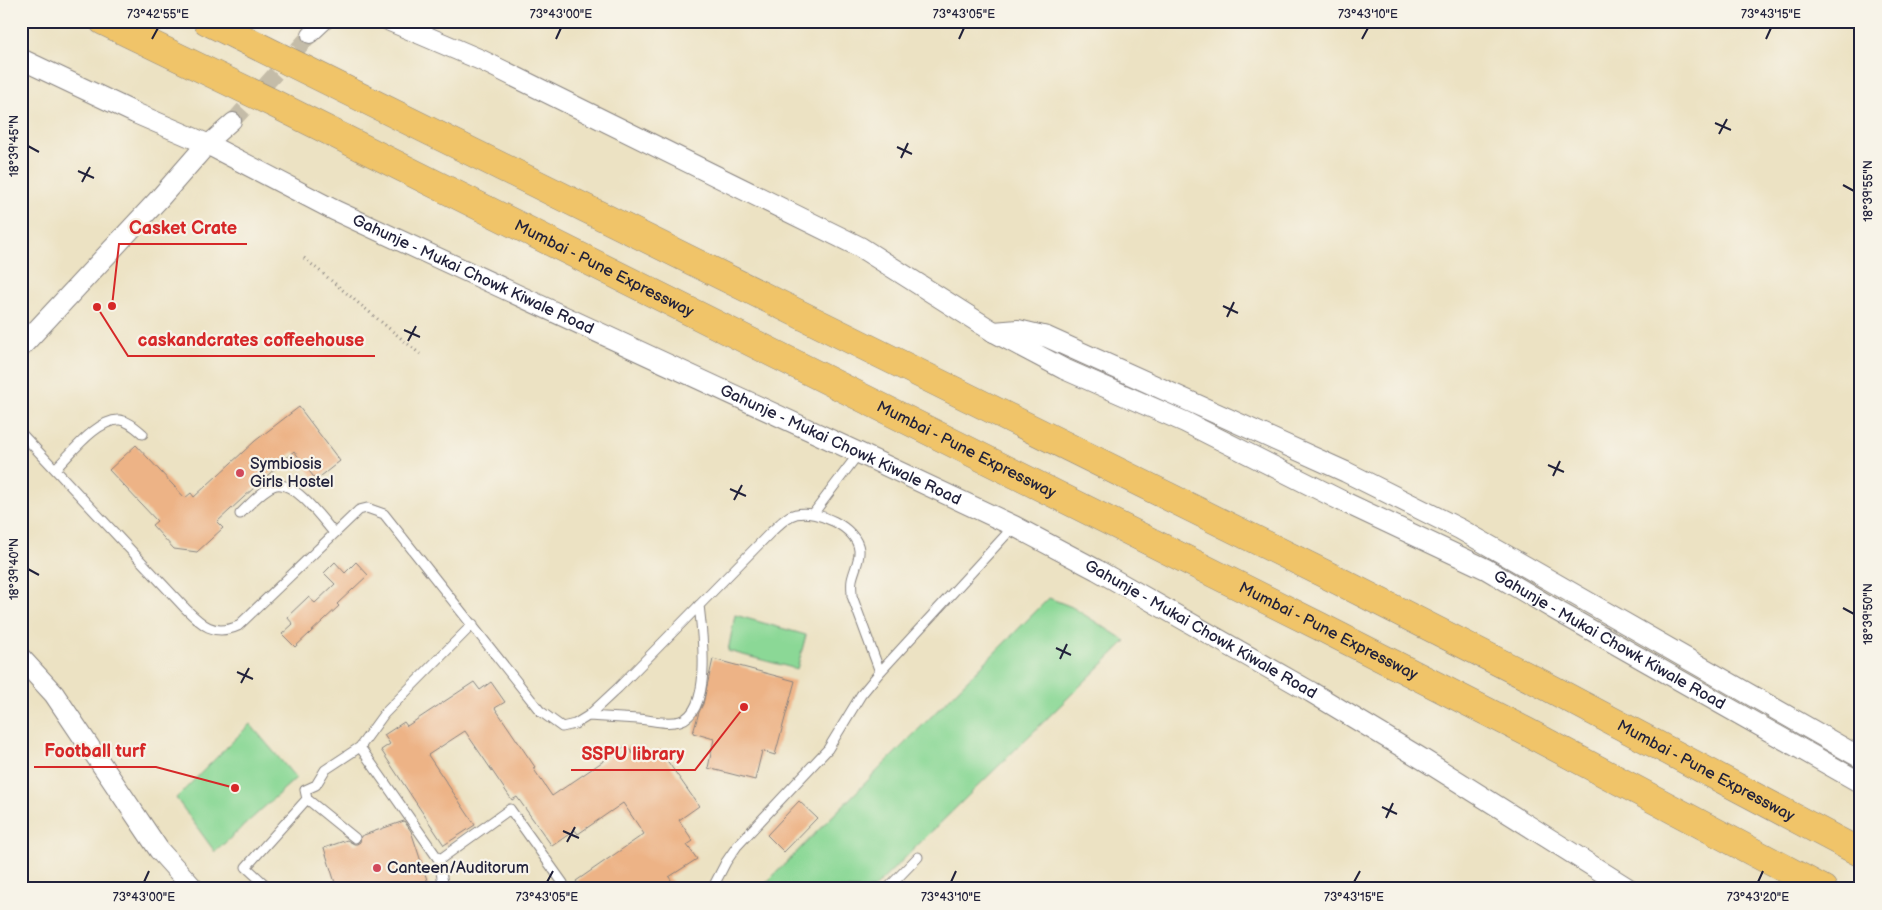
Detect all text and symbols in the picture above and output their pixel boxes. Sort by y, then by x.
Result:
text: 73°42'55"E [127,7,189,22]
text: 73°43'00"E [530,7,592,22]
text: 73°43'05"E [933,7,995,22]
text: 73°43'10"E [1338,7,1398,22]
text: 73°43'15"E [1741,7,1801,22]
text: 18°39'45"N [7,115,22,177]
text: 18°39'55"N [1861,160,1876,222]
street label: Gahunje - Mukai Chowk Kiwale Road [349,210,597,338]
callout: Casket Crate [119,211,247,244]
street label: Mumbai - Pune Expressway [511,216,698,322]
text: Casket Crate [129,218,237,239]
callout: caskandcrates coffeehouse [128,323,375,356]
text: caskandcrates coffeehouse [138,330,364,351]
street label: Gahunje - Mukai Chowk Kiwale Road [717,381,964,509]
street label: Mumbai - Pune Expressway [874,397,1060,503]
place label: Symbiosis Girls Hostel [250,455,334,492]
marker: Symbiosis Girls Hostel [234,467,246,479]
text: 18°39'40"N [7,538,22,600]
street label: Gahunje - Mukai Chowk Kiwale Road [1082,556,1320,703]
street label: Gahunje - Mukai Chowk Kiwale Road [1490,566,1729,714]
street label: Mumbai - Pune Expressway [1236,578,1422,685]
text: 18°39'50"N [1861,583,1876,645]
street label: Mumbai - Pune Expressway [1614,716,1798,826]
callout: Football turf [34,734,156,767]
callout: SSPU library [571,737,695,770]
text: Football turf [44,741,146,762]
text: SSPU library [581,744,685,765]
place label: Canteen/Auditorum [387,859,529,878]
marker: Canteen/Auditorum [371,862,383,874]
text: 73°43'00"E [113,890,175,905]
text: 73°43'05"E [516,890,578,905]
text: 73°43'10"E [921,890,981,905]
text: 73°43'15"E [1324,890,1384,905]
text: 73°43'20"E [1727,890,1789,905]

